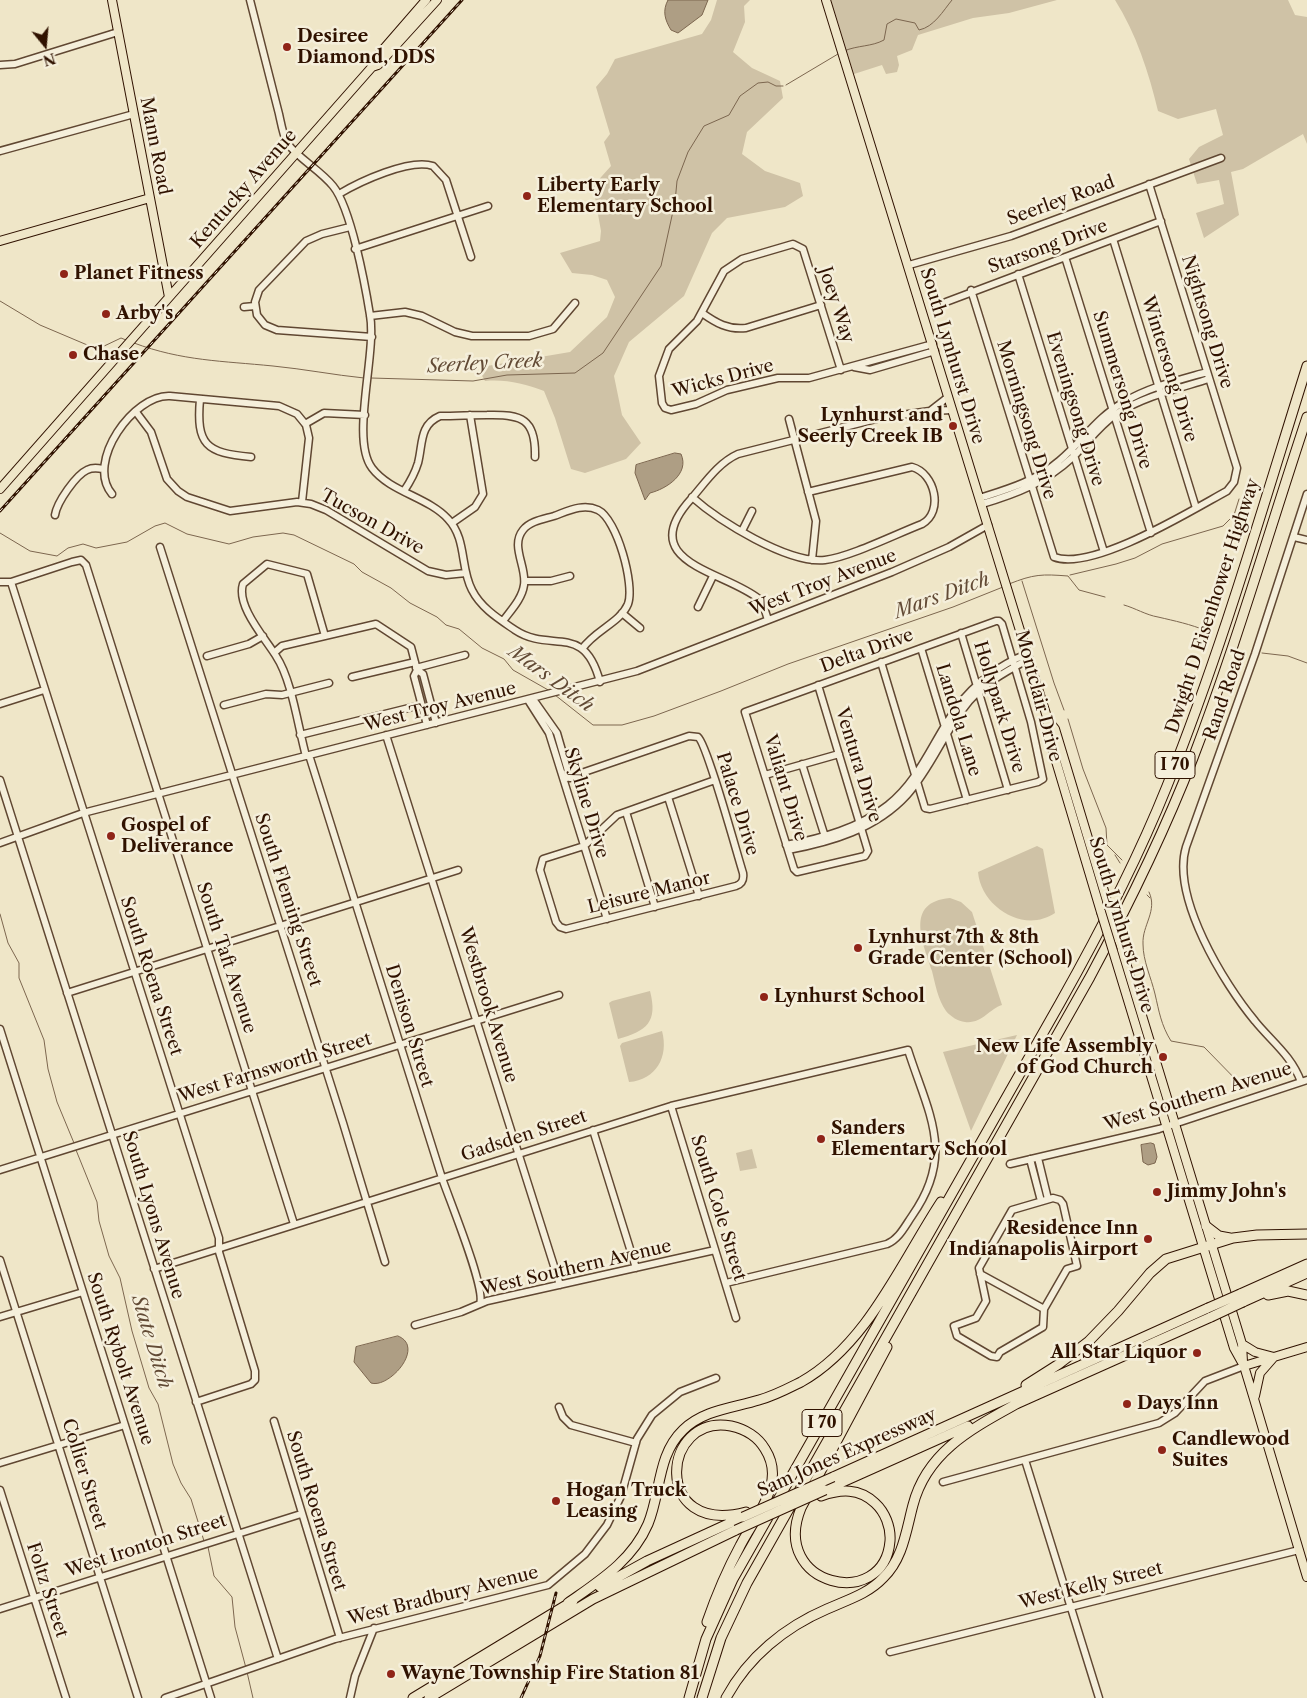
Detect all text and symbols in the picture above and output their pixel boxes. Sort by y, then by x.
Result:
north arrow [20,20,70,70]
place label: Desiree Diamond, DDS [297,26,435,68]
marker: Desiree Diamond, DDS [281,41,293,53]
text: N [41,49,58,70]
street label: Mann Road [135,95,175,197]
street label: Kentucky Avenue [186,125,302,253]
street label: Seerley Road [1004,172,1118,230]
place label: Liberty Early Elementary School [537,175,713,218]
marker: Liberty Early Elementary School [521,190,533,202]
street label: Starsong Drive [985,215,1111,279]
street label: Nightsong Drive [1176,253,1238,391]
place label: Planet Fitness [74,263,204,285]
street label: Joey Way [814,264,858,346]
street label: South Lynhurst Drive [915,265,989,447]
marker: Planet Fitness [58,268,70,280]
street label: Wintersong Drive [1137,293,1201,445]
place label: Arby's [116,303,173,325]
marker: Arby's [100,308,112,320]
street label: Summersong Drive [1088,308,1156,472]
street label: Eveningsong Drive [1041,329,1109,489]
street label: Morningsong Drive [992,338,1060,502]
place label: Chase [83,344,139,366]
marker: Chase [67,349,79,361]
water label: Seerley Creek [427,350,543,378]
street label: Wicks Drive [670,355,776,403]
place label: Lynhurst and Seerly Creek IB [797,405,943,448]
marker: Lynhurst and Seerly Creek IB [947,420,959,432]
street label: Dwight D Eisenhower Highway [1162,476,1264,736]
street label: Tucson Drive [316,485,428,559]
street label: West Troy Avenue [746,545,900,621]
water label: Mars Ditch [891,568,993,624]
street label: Delta Drive [818,624,916,678]
street label: Montclair Drive [1010,628,1066,764]
street label: Hollypark Drive [969,638,1029,776]
water label: Mars Ditch [504,641,598,717]
street label: Rand Road [1199,647,1251,743]
street label: Landola Lane [931,661,985,779]
street label: West Troy Avenue [362,678,518,736]
street label: Ventura Drive [830,705,886,825]
street label: Valiant Drive [759,732,811,844]
street label: Skyline Drive [559,745,613,861]
street label: Palace Drive [711,750,763,858]
road number: I 70 [1155,752,1195,778]
street label: South Fleming Street [250,810,326,990]
place label: Gospel of Deliverance [121,815,233,858]
marker: Gospel of Deliverance [105,830,117,842]
street label: South Lynhurst Drive [1084,834,1158,1016]
street label: Leisure Manor [585,867,713,919]
street label: South Taft Avenue [191,880,261,1036]
street label: South Roena Street [115,894,187,1058]
street label: Westbrook Avenue [454,924,522,1086]
place label: Lynhurst 7th & 8th Grade Center (School) [868,927,1072,970]
marker: Lynhurst 7th & 8th Grade Center (School) [852,942,864,954]
street label: Denison Street [380,962,438,1090]
place label: Lynhurst School [774,986,925,1008]
marker: Lynhurst School [758,991,770,1003]
street label: West Farnsworth Street [176,1028,374,1108]
place label: New Life Assembly of God Church [976,1036,1153,1078]
marker: New Life Assembly of God Church [1157,1051,1169,1063]
street label: West Southern Avenue [1101,1058,1295,1136]
street label: Gadsden Street [458,1106,590,1166]
place label: Sanders Elementary School [831,1118,1007,1160]
street label: South Lyons Avenue [117,1128,189,1302]
street label: South Cole Street [686,1132,750,1284]
marker: Sanders Elementary School [815,1133,827,1145]
place label: Jimmy John's [1167,1181,1286,1203]
marker: Jimmy John's [1151,1186,1163,1198]
place label: Residence Inn Indianapolis Airport [949,1218,1138,1260]
marker: Residence Inn Indianapolis Airport [1142,1233,1154,1245]
street label: West Southern Avenue [478,1236,674,1300]
street label: South Rybolt Avenue [82,1270,158,1448]
water label: State Ditch [126,1292,176,1392]
place label: All Star Liquor [1051,1342,1187,1364]
marker: All Star Liquor [1191,1347,1203,1359]
place label: Days Inn [1137,1393,1219,1415]
marker: Days Inn [1121,1398,1133,1410]
street label: Sam Jones Expressway [754,1404,940,1502]
road number: I 70 [802,1410,842,1436]
street label: Collier Street [57,1416,111,1532]
street label: South Roena Street [281,1428,351,1594]
place label: Candlewood Suites [1172,1429,1290,1472]
marker: Candlewood Suites [1156,1444,1168,1456]
place label: Hogan Truck Leasing [566,1480,686,1522]
marker: Hogan Truck Leasing [550,1495,562,1507]
street label: West Ironton Street [63,1510,229,1582]
street label: Foltz Street [21,1540,73,1640]
street label: West Kelly Street [1017,1558,1165,1614]
street label: West Bradbury Avenue [345,1562,541,1630]
place label: Wayne Township Fire Station 81 [401,1663,699,1685]
marker: Wayne Township Fire Station 81 [385,1668,397,1680]

